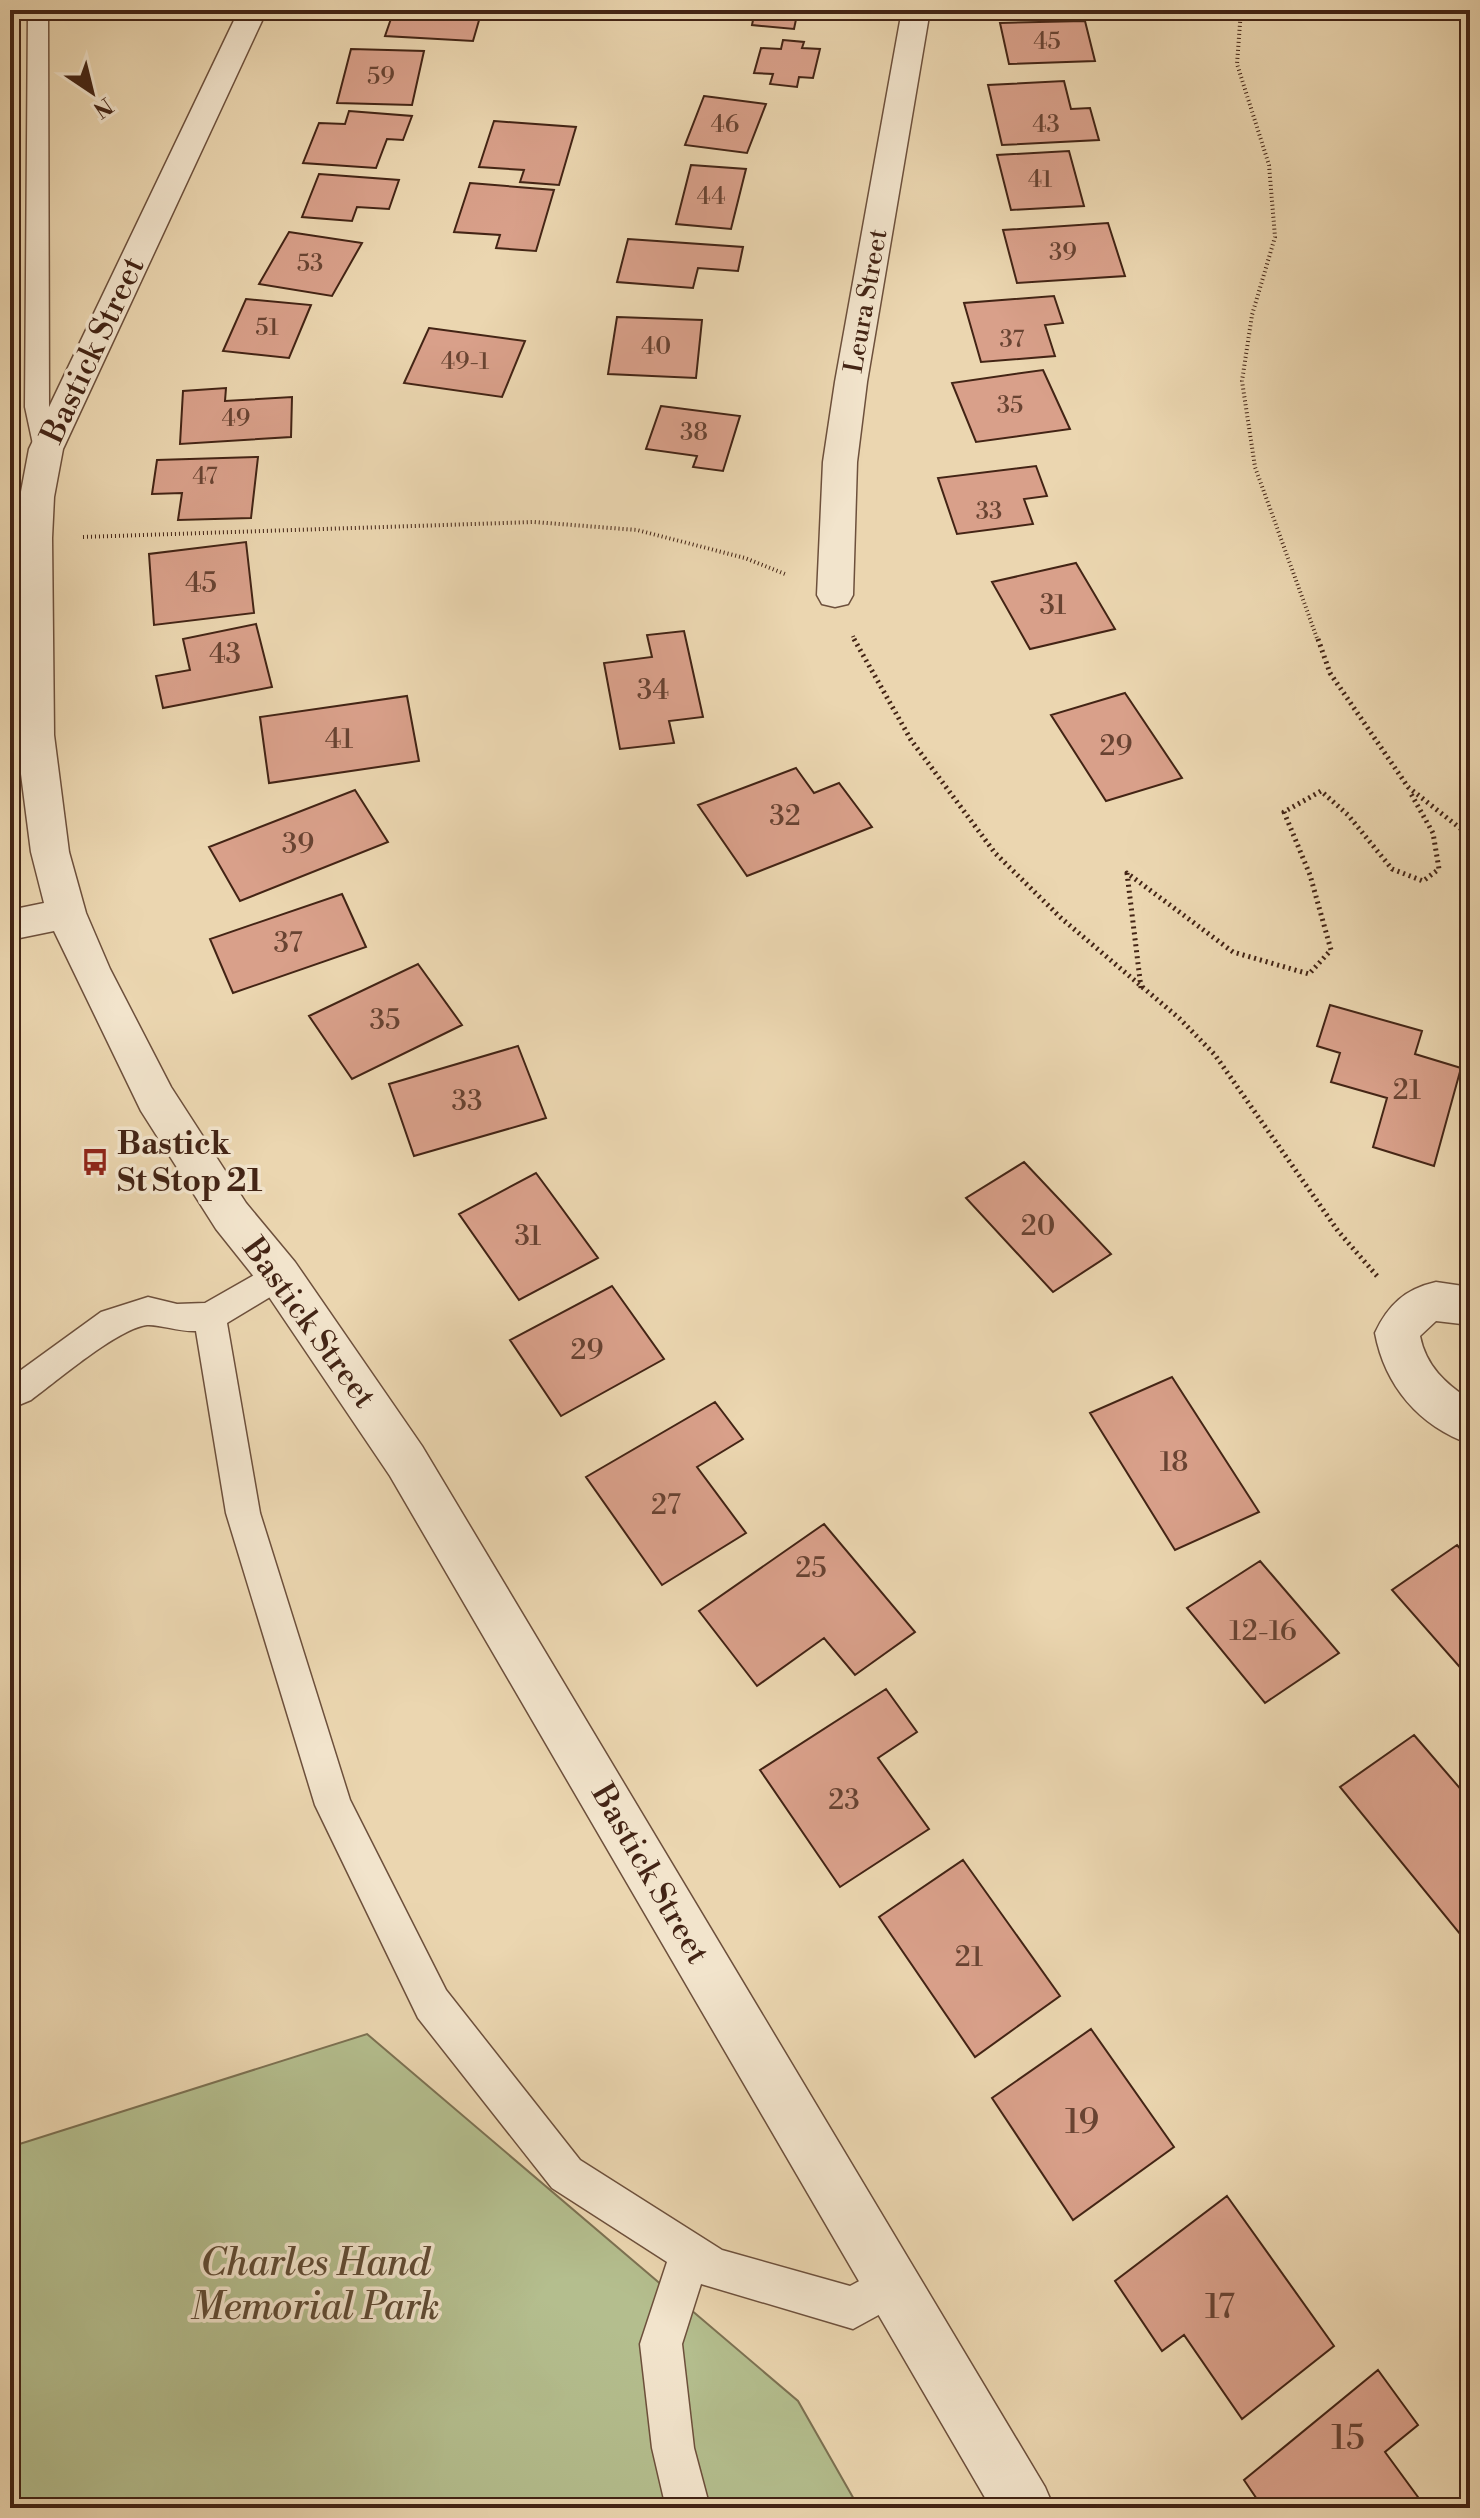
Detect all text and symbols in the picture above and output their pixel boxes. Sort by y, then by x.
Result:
house number: 45 [1033,27,1061,57]
north arrow [52,52,132,132]
house number: 59 [367,62,395,92]
text: N [87,91,117,124]
house number: 46 [711,110,739,140]
house number: 43 [1032,110,1060,140]
house number: 41 [1028,165,1053,195]
house number: 44 [696,182,726,212]
street label: Leura Street [838,227,894,375]
house number: 39 [1049,238,1077,268]
house number: 53 [297,249,323,279]
street label: Bastick Street [32,250,154,451]
house number: 51 [255,313,279,343]
house number: 37 [1000,325,1024,355]
house number: 40 [641,332,671,362]
house number: 49-1 [441,347,490,377]
house number: 35 [997,391,1023,421]
house number: 49 [222,404,250,434]
house number: 38 [680,418,708,448]
house number: 47 [192,462,218,492]
house number: 33 [976,497,1002,527]
house number: 45 [185,566,217,601]
house number: 31 [1040,588,1066,623]
house number: 43 [209,637,241,672]
house number: 34 [637,673,669,708]
house number: 41 [325,722,353,757]
house number: 29 [1100,729,1132,764]
house number: 32 [769,799,801,834]
house number: 39 [282,827,314,862]
house number: 37 [273,926,303,961]
house number: 35 [370,1003,400,1038]
house number: 21 [1393,1073,1421,1108]
house number: 33 [452,1084,482,1119]
place label: Bastick St Stop 21 [117,1124,263,1201]
bus stop icon: Bastick St Stop 21 [80,1147,110,1177]
house number: 20 [1021,1209,1055,1244]
house number: 31 [515,1219,541,1254]
street label: Bastick Street [233,1229,384,1416]
house number: 29 [571,1333,603,1368]
house number: 18 [1160,1445,1188,1480]
house number: 27 [651,1488,681,1523]
house number: 25 [795,1551,827,1586]
house number: 12-16 [1229,1614,1297,1649]
street label: Bastick Street [582,1776,718,1971]
house number: 23 [828,1783,860,1818]
house number: 21 [955,1940,983,1975]
house number: 19 [1065,2102,1099,2144]
park label: Charles Hand Memorial Park [190,2240,440,2331]
house number: 17 [1205,2287,1235,2329]
house number: 15 [1331,2418,1365,2460]

